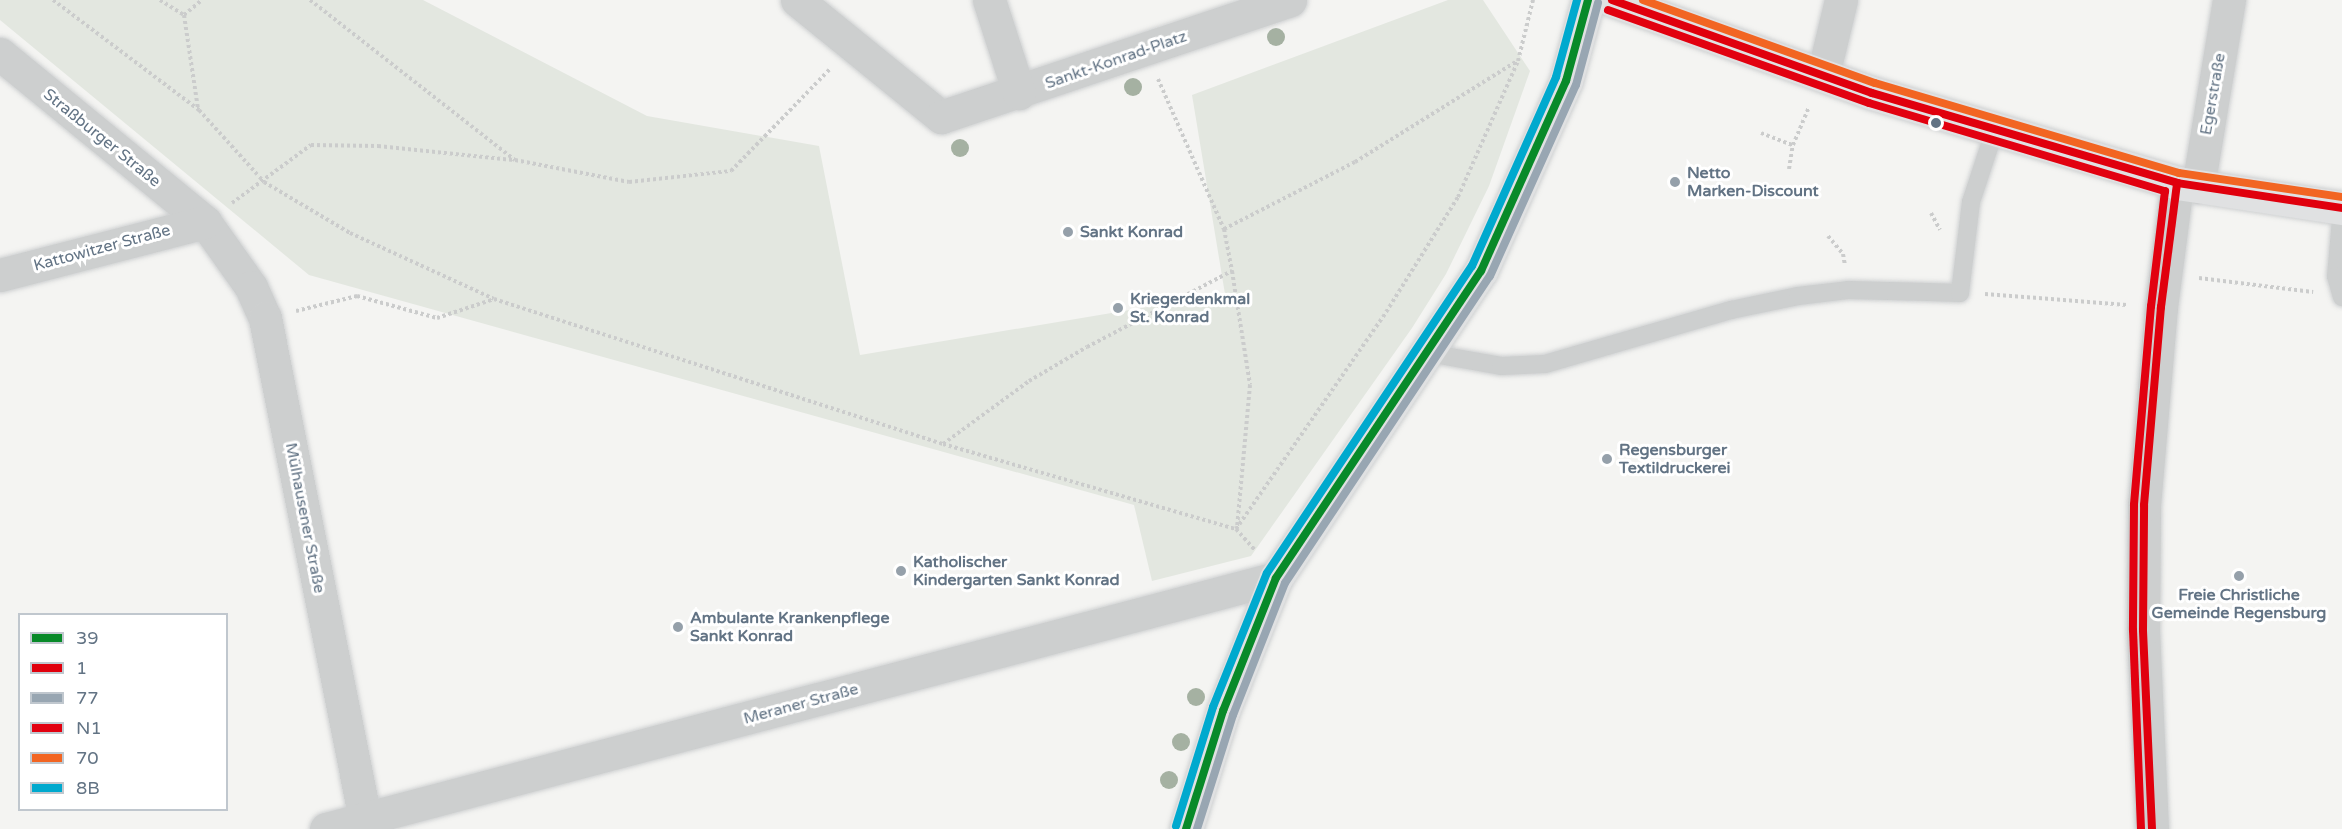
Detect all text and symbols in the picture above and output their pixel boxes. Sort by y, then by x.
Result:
street label: Sankt-Konrad-Platz [1043,27,1189,93]
street label: Egerstraße [2196,52,2230,136]
street label: Straßburger Straße [40,85,164,191]
unlabelled marker [1930,117,1942,129]
place label: Netto Marken-Discount [1687,163,1819,201]
marker: Netto Marken-Discount [1668,175,1682,189]
street label: Kattowitzer Straße [31,221,173,275]
place label: Sankt Konrad [1080,222,1183,242]
marker: Sankt Konrad [1061,225,1075,239]
place label: Kriegerdenkmal St. Konrad [1130,289,1250,327]
marker: Kriegerdenkmal St. Konrad [1111,301,1125,315]
place label: Regensburger Textildruckerei [1619,440,1730,478]
street label: Mülhausener Straße [281,441,329,595]
marker: Regensburger Textildruckerei [1600,452,1614,466]
place label: Katholischer Kindergarten Sankt Konrad [913,552,1120,590]
marker: Katholischer Kindergarten Sankt Konrad [894,564,908,578]
marker: Freie Christliche Gemeinde Regensburg [2232,569,2246,583]
place label: Freie Christliche Gemeinde Regensburg [2152,585,2326,623]
place label: Ambulante Krankenpflege Sankt Konrad [690,608,889,646]
legend [18,613,228,811]
marker: Ambulante Krankenpflege Sankt Konrad [671,620,685,634]
text: 39 [76,627,99,649]
text: 1 [76,657,87,679]
street label: Meraner Straße [742,679,860,729]
text: 77 [76,687,99,709]
text: N1 [76,717,102,739]
text: 70 [76,747,99,769]
text: 8B [76,777,100,799]

